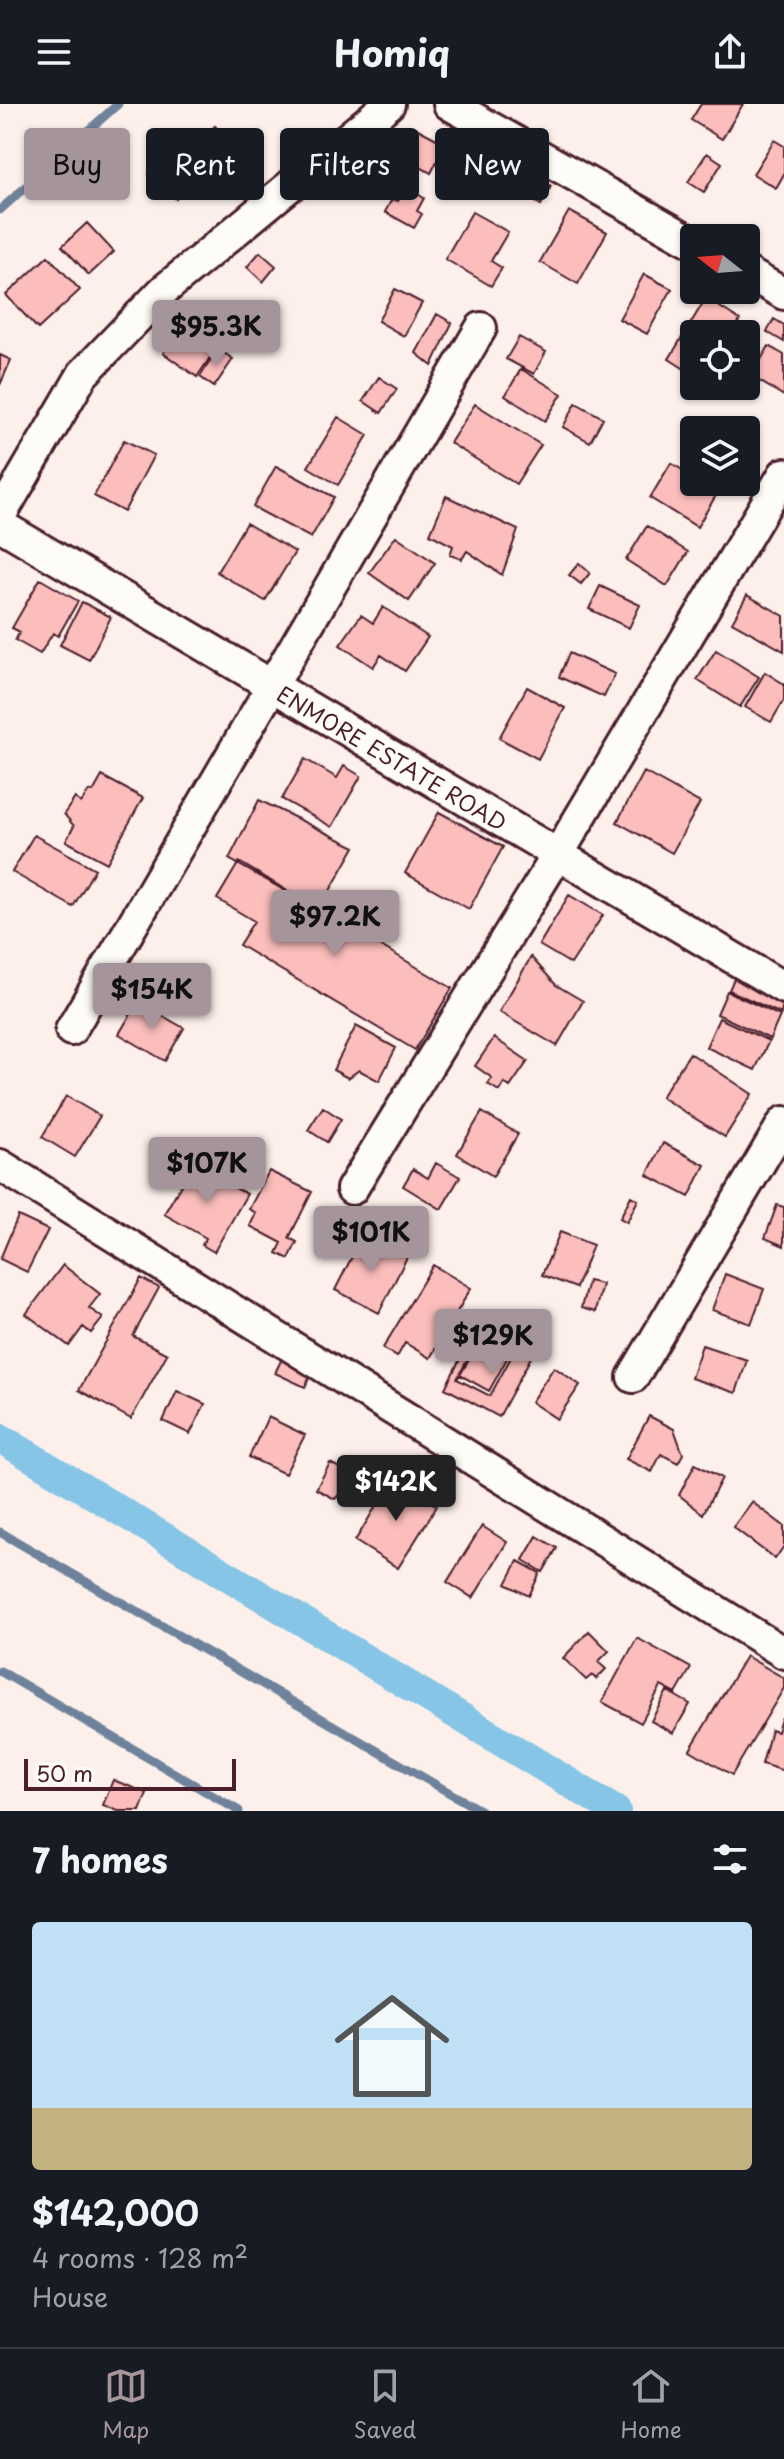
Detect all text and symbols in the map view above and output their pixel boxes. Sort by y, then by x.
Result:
text: Homiq [334,25,450,79]
icon: menu [32,30,76,74]
icon: share [708,30,752,74]
chip: Buy [24,128,130,200]
chip: Rent [146,128,264,200]
chip: Filters [280,128,419,200]
chip: New [435,128,549,200]
north arrow [680,224,760,304]
map controls [680,224,760,496]
pin: $95.3K [151,300,281,368]
text: $95.3K [170,306,262,345]
button: locate [680,320,760,400]
button: layers [680,416,760,496]
street label: ENMORE ESTATE ROAD [272,676,514,838]
pin: $97.2K [270,890,400,958]
text: $97.2K [289,896,381,935]
pin: $154K [96,963,208,1031]
text: $154K [111,969,193,1008]
pin: $107K [151,1137,263,1205]
text: $107K [167,1143,247,1182]
pin: $101K [315,1206,427,1274]
text: $101K [332,1212,410,1251]
pin: $129K [437,1309,549,1377]
text: $129K [453,1315,533,1354]
pin: $142K [340,1455,452,1523]
text: $142K [355,1461,437,1500]
scale bar [24,1755,236,1791]
text: 50 m [36,1756,93,1789]
text: 7 homes [32,1833,168,1885]
icon: filters [708,1837,752,1881]
icon: home [320,1974,464,2118]
text: $142,000 [32,2186,199,2238]
text: 4 rooms · 128 m² [32,2238,248,2277]
text: House [32,2277,108,2316]
tab: Map [102,2364,149,2445]
tab: Saved [354,2364,416,2445]
tab: Home [621,2364,682,2445]

